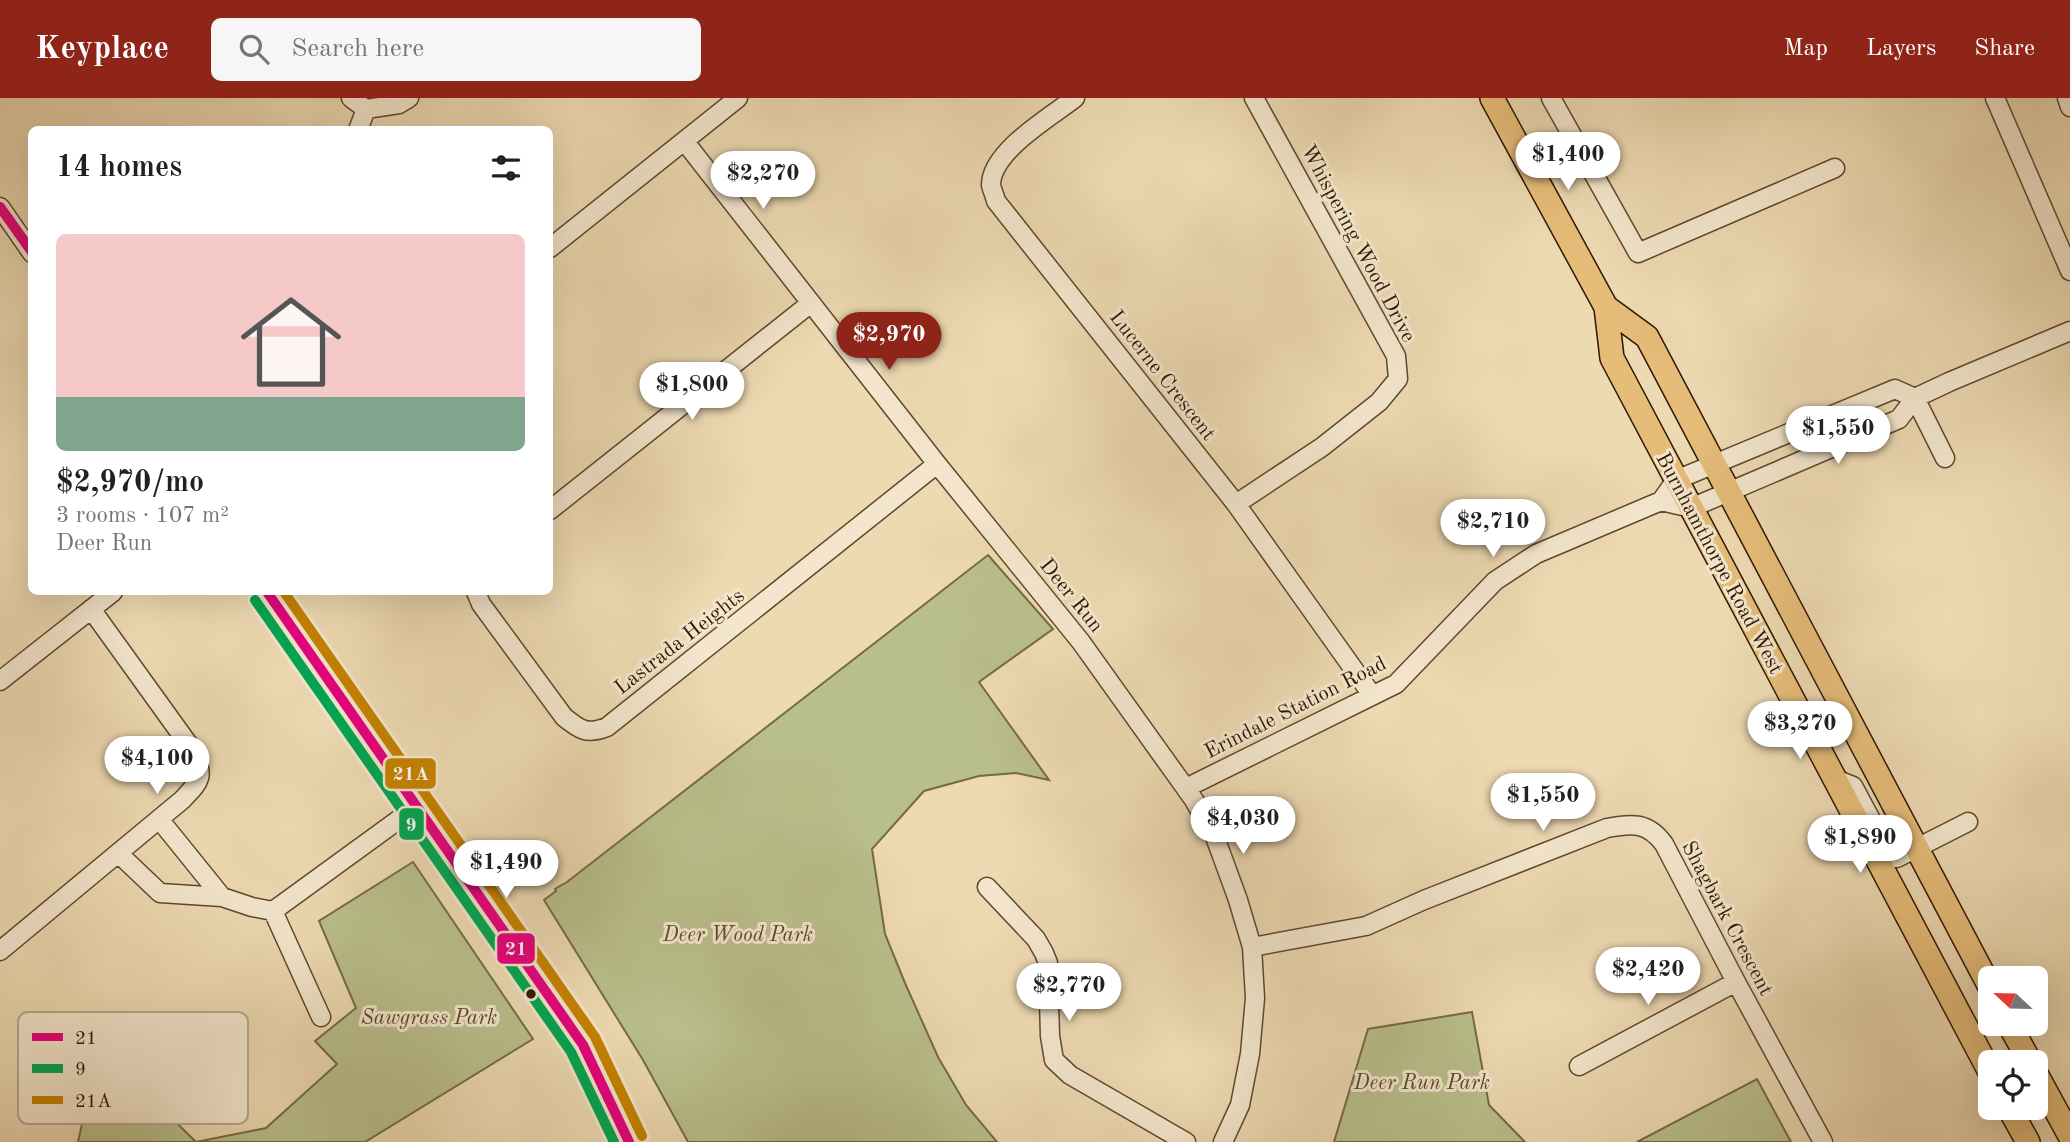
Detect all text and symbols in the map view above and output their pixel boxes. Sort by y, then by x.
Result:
search box [211,18,701,81]
icon: search [235,30,273,68]
text: Keyplace [35,33,169,66]
text: Search here [291,36,424,62]
text: Map [1784,37,1828,61]
text: Layers [1866,37,1936,61]
text: Share [1974,37,2035,61]
pin: $1,400 [1511,132,1625,192]
street label: Whispering Wood Drive [1297,141,1419,346]
text: $1,400 [1531,143,1605,166]
icon: filters [487,149,525,187]
pin: $2,270 [706,152,820,211]
text: 14 homes [56,153,182,183]
text: $2,270 [726,162,800,185]
icon: home [228,279,354,405]
street label: Lucerne Crescent [1105,307,1219,445]
pin: $2,970 [832,313,946,372]
text: $2,970 [852,323,926,346]
pin: $1,800 [635,362,749,422]
text: $1,800 [655,373,729,396]
pin: $1,550 [1781,406,1895,466]
text: $1,550 [1801,417,1875,440]
street label: Burnhamthorpe Road West [1651,449,1786,678]
text: $2,970/mo [56,468,204,498]
pin: $2,710 [1436,500,1550,559]
text: 3 rooms · 107 m² [56,504,229,527]
text: $2,710 [1456,510,1530,533]
text: Deer Run [56,532,152,555]
street label: Deer Run [1035,555,1107,637]
street label: Lastrada Heights [611,585,749,699]
street label: Erindale Station Road [1201,653,1390,763]
pin: $3,270 [1743,702,1857,761]
text: $3,270 [1763,712,1837,735]
pin: $4,100 [100,736,214,796]
text: $4,100 [120,747,194,770]
line badge: 21A [384,757,437,790]
text: 21A [393,766,429,785]
pin: $1,550 [1486,774,1600,833]
text: $1,550 [1506,784,1580,807]
pin: $4,030 [1186,796,1300,856]
line badge: 9 [398,807,425,841]
text: $4,030 [1206,807,1280,830]
pin: $1,890 [1803,816,1917,875]
text: 9 [405,817,417,836]
text: $1,890 [1823,826,1897,849]
street label: Shagbark Crescent [1677,838,1776,999]
pin: $1,490 [449,840,563,900]
text: $1,490 [469,851,543,874]
park label: Deer Wood Park [662,925,813,946]
line badge: 21 [496,932,536,965]
text: 21 [505,941,527,960]
pin: $2,420 [1591,948,1705,1007]
text: $2,420 [1611,958,1685,981]
pin: $2,770 [1012,964,1126,1023]
north arrow [1978,966,2048,1036]
map controls [1978,966,2048,1120]
text: $2,770 [1032,974,1106,997]
unlabelled marker [524,987,538,1001]
park label: Sawgrass Park [361,1008,497,1029]
legend [18,1012,248,1124]
text: 21 [75,1030,97,1049]
button: locate [1978,1050,2048,1120]
text: 9 [75,1061,86,1080]
park label: Deer Run Park [1353,1073,1490,1094]
text: 21A [75,1093,112,1112]

